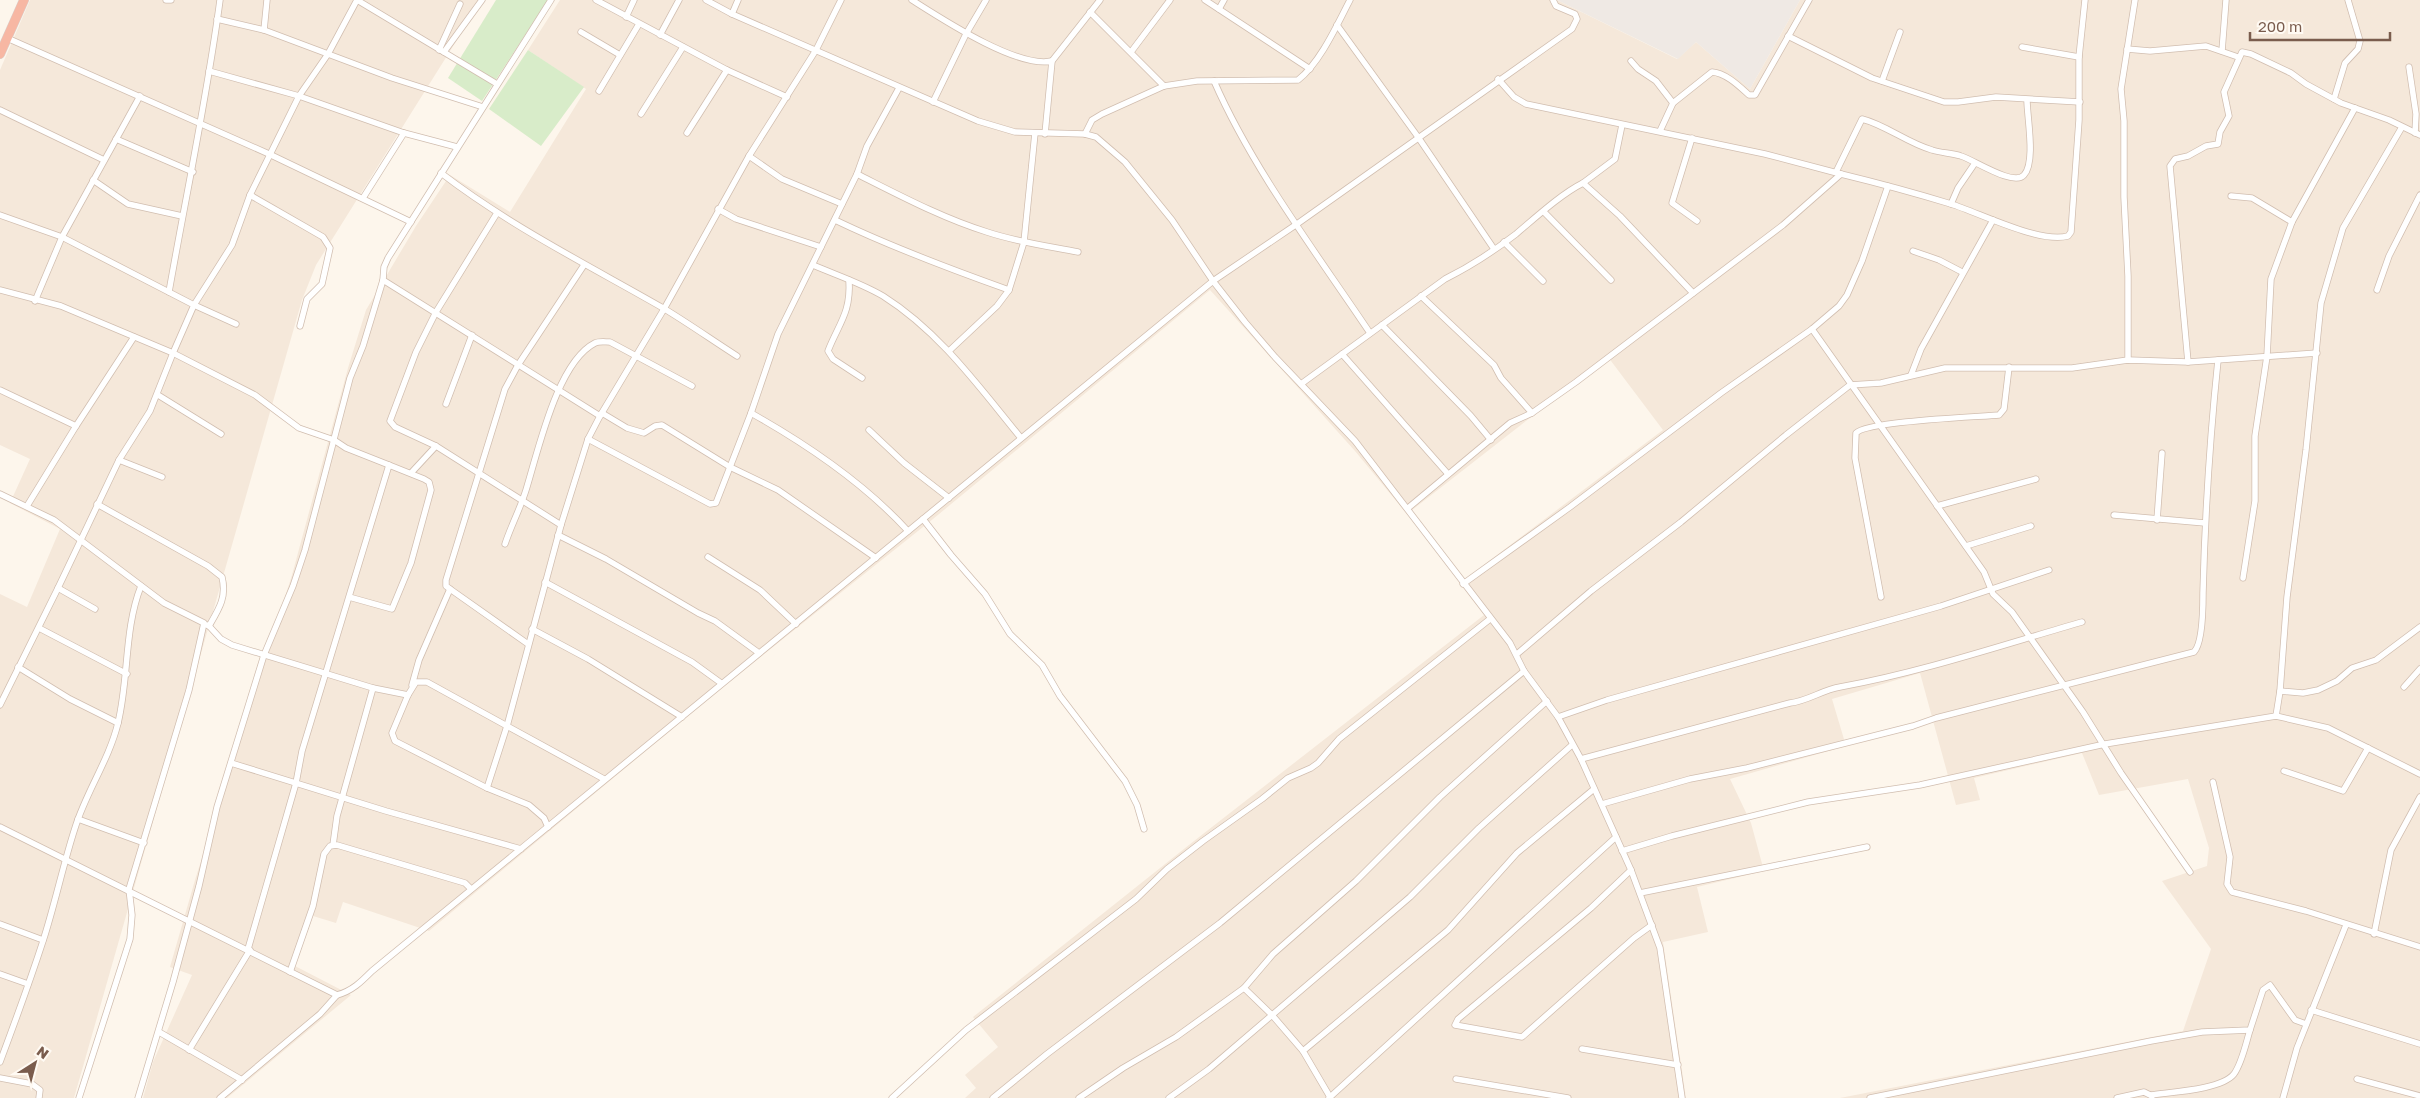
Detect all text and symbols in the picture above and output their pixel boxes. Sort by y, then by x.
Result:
scale bar [2250,10,2390,42]
text: 200 m [2258,17,2302,35]
north arrow [10,1038,60,1088]
text: N [34,1042,52,1062]

